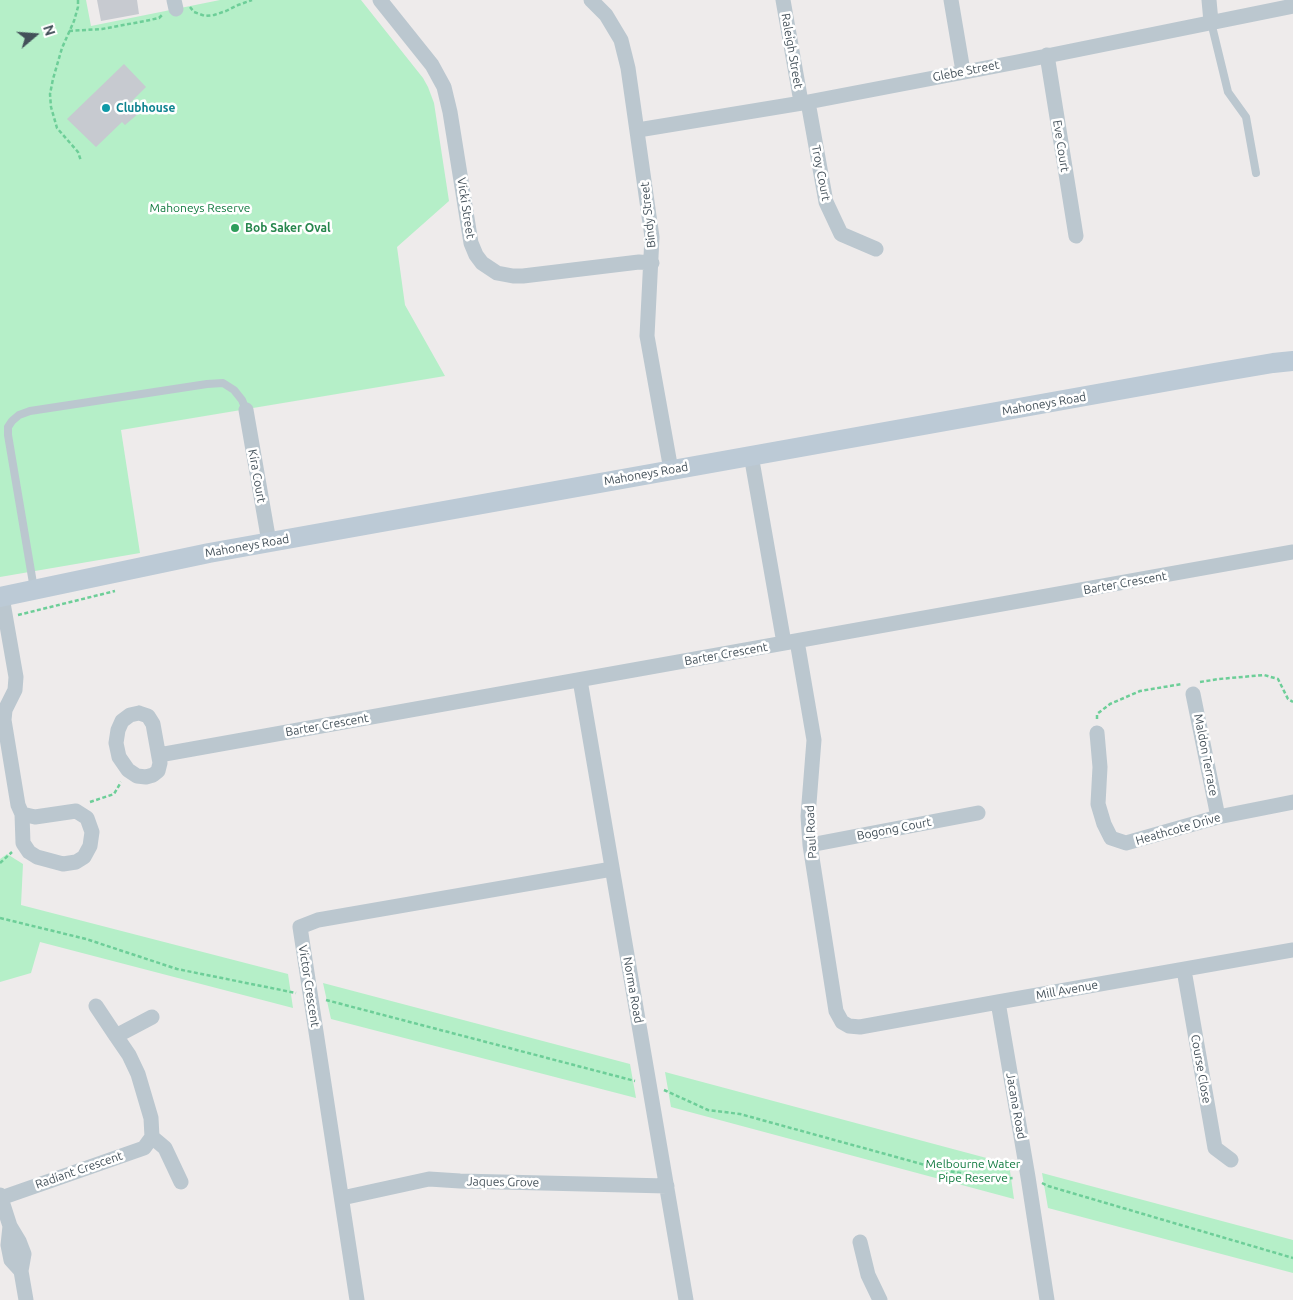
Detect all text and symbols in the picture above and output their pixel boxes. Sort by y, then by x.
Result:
north arrow [10,10,60,60]
street label: Raleigh Street [778,12,806,90]
text: N [40,23,58,38]
street label: Glebe Street [931,57,1001,85]
place label: Clubhouse [116,101,175,115]
marker: Clubhouse [100,102,112,114]
street label: Eve Court [1050,119,1072,173]
street label: Troy Court [809,144,833,202]
street label: Vicki Street [454,176,478,240]
street label: Bindy Street [637,181,659,249]
park label: Mahoneys Reserve [150,201,250,215]
place label: Bob Saker Oval [245,221,331,235]
marker: Bob Saker Oval [229,222,241,234]
street label: Mahoneys Road [1001,389,1087,419]
street label: Kira Court [245,448,269,504]
street label: Mahoneys Road [603,459,689,489]
street label: Mahoneys Road [204,531,290,561]
street label: Barter Crescent [1082,569,1168,597]
street label: Barter Crescent [683,640,769,668]
street label: Barter Crescent [284,711,370,739]
street label: Maldon Terrace [1191,713,1221,797]
street label: Paul Road [802,805,820,859]
street label: Heathcote Drive [1134,810,1222,848]
street label: Bogong Court [856,815,932,843]
street label: Victor Crescent [295,944,323,1028]
street label: Norma Road [620,956,646,1024]
street label: Mill Avenue [1035,977,1099,1003]
street label: Course Close [1188,1033,1214,1105]
street label: Jacana Road [1003,1072,1029,1140]
street label: Radiant Crescent [33,1148,125,1192]
park label: Melbourne Water Pipe Reserve [926,1157,1020,1185]
street label: Jaques Grove [467,1174,539,1190]

